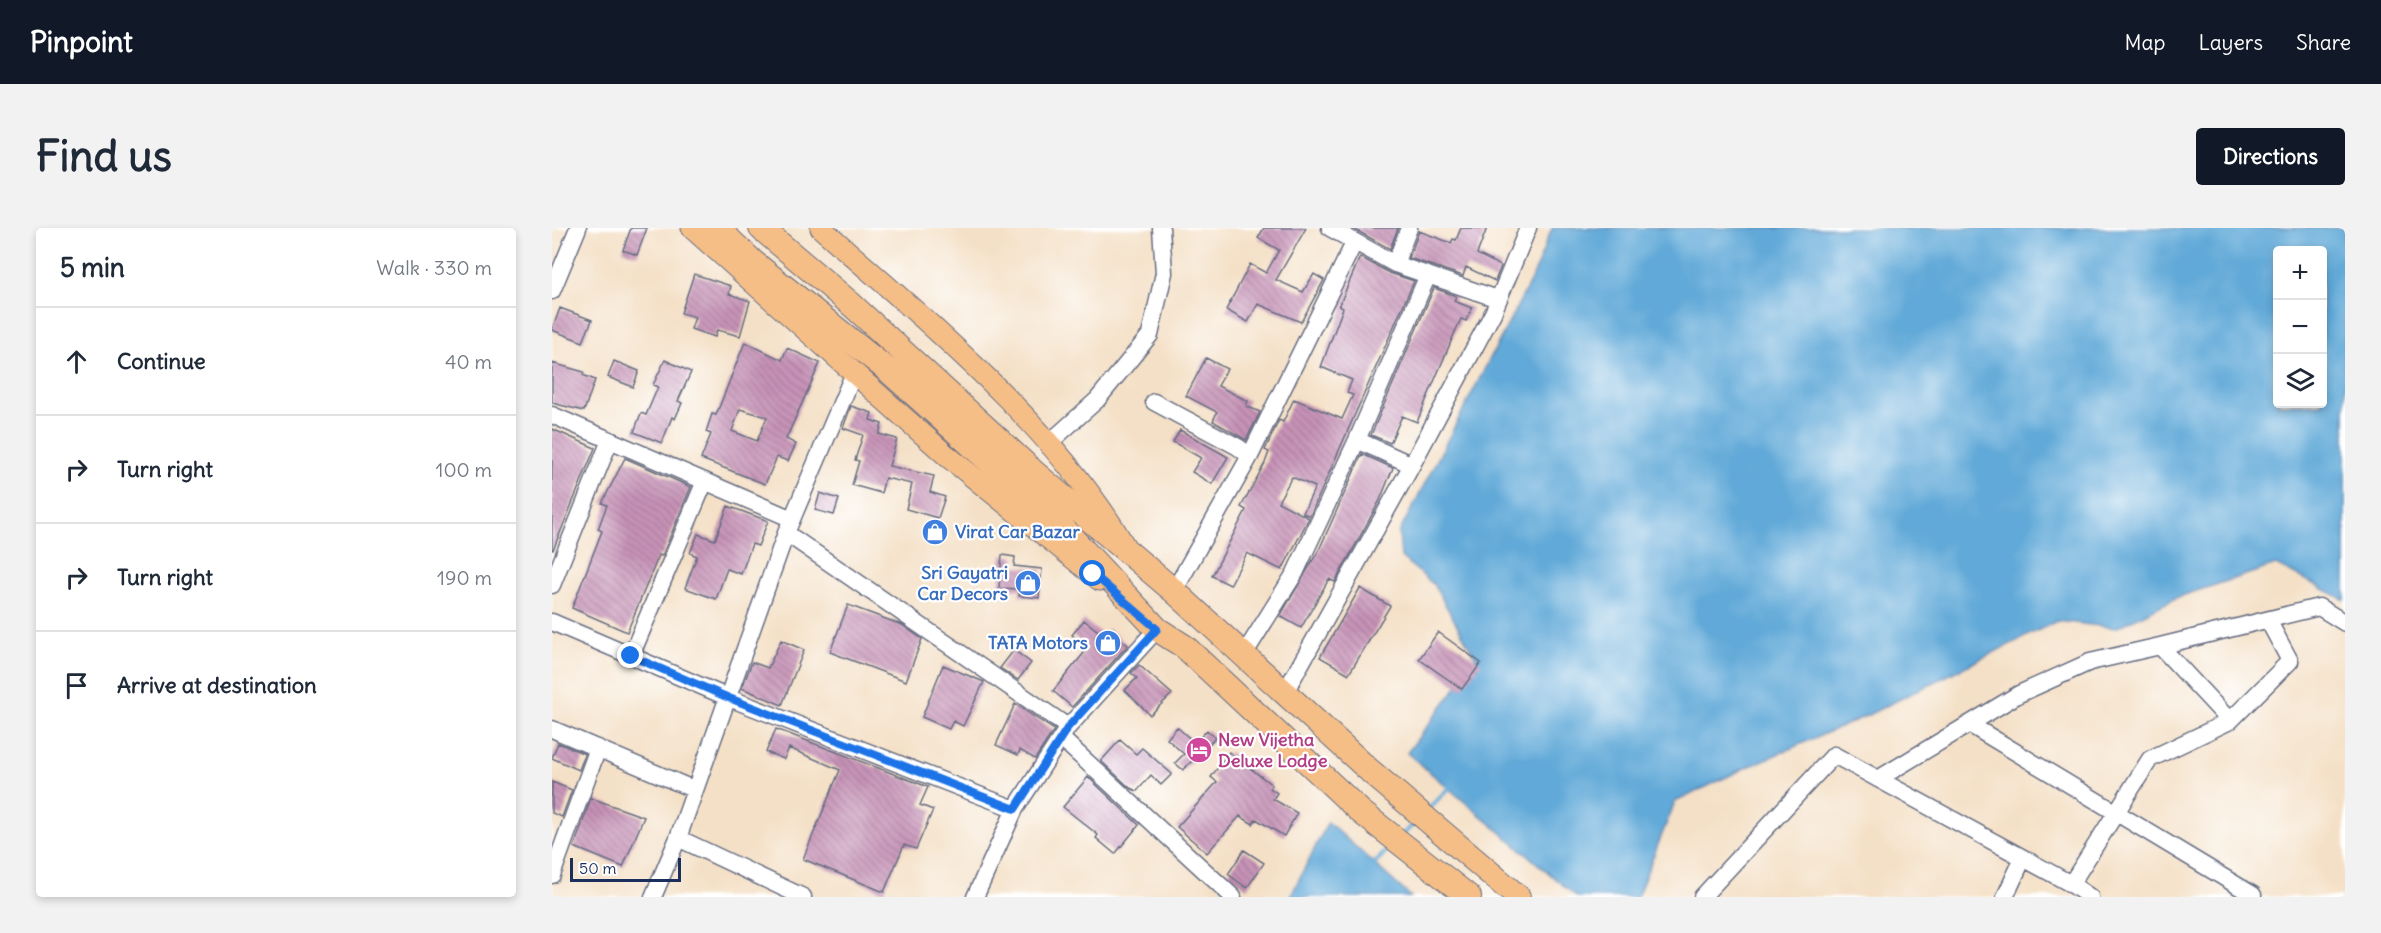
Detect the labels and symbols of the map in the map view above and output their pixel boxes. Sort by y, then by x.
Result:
shop icon: Virat Car Bazar [920,517,950,547]
place label: Virat Car Bazar [955,520,1080,543]
route start [1079,560,1105,586]
place label: Sri Gayatri Car Decors [917,561,1008,605]
shop icon: Sri Gayatri Car Decors [1013,568,1043,598]
shop icon: TATA Motors [1093,628,1123,658]
place label: TATA Motors [988,631,1088,654]
route end [617,642,643,668]
place label: New Vijetha Deluxe Lodge [1218,728,1328,772]
hotel icon: New Vijetha Deluxe Lodge [1184,735,1214,765]
scale bar [570,855,681,882]

